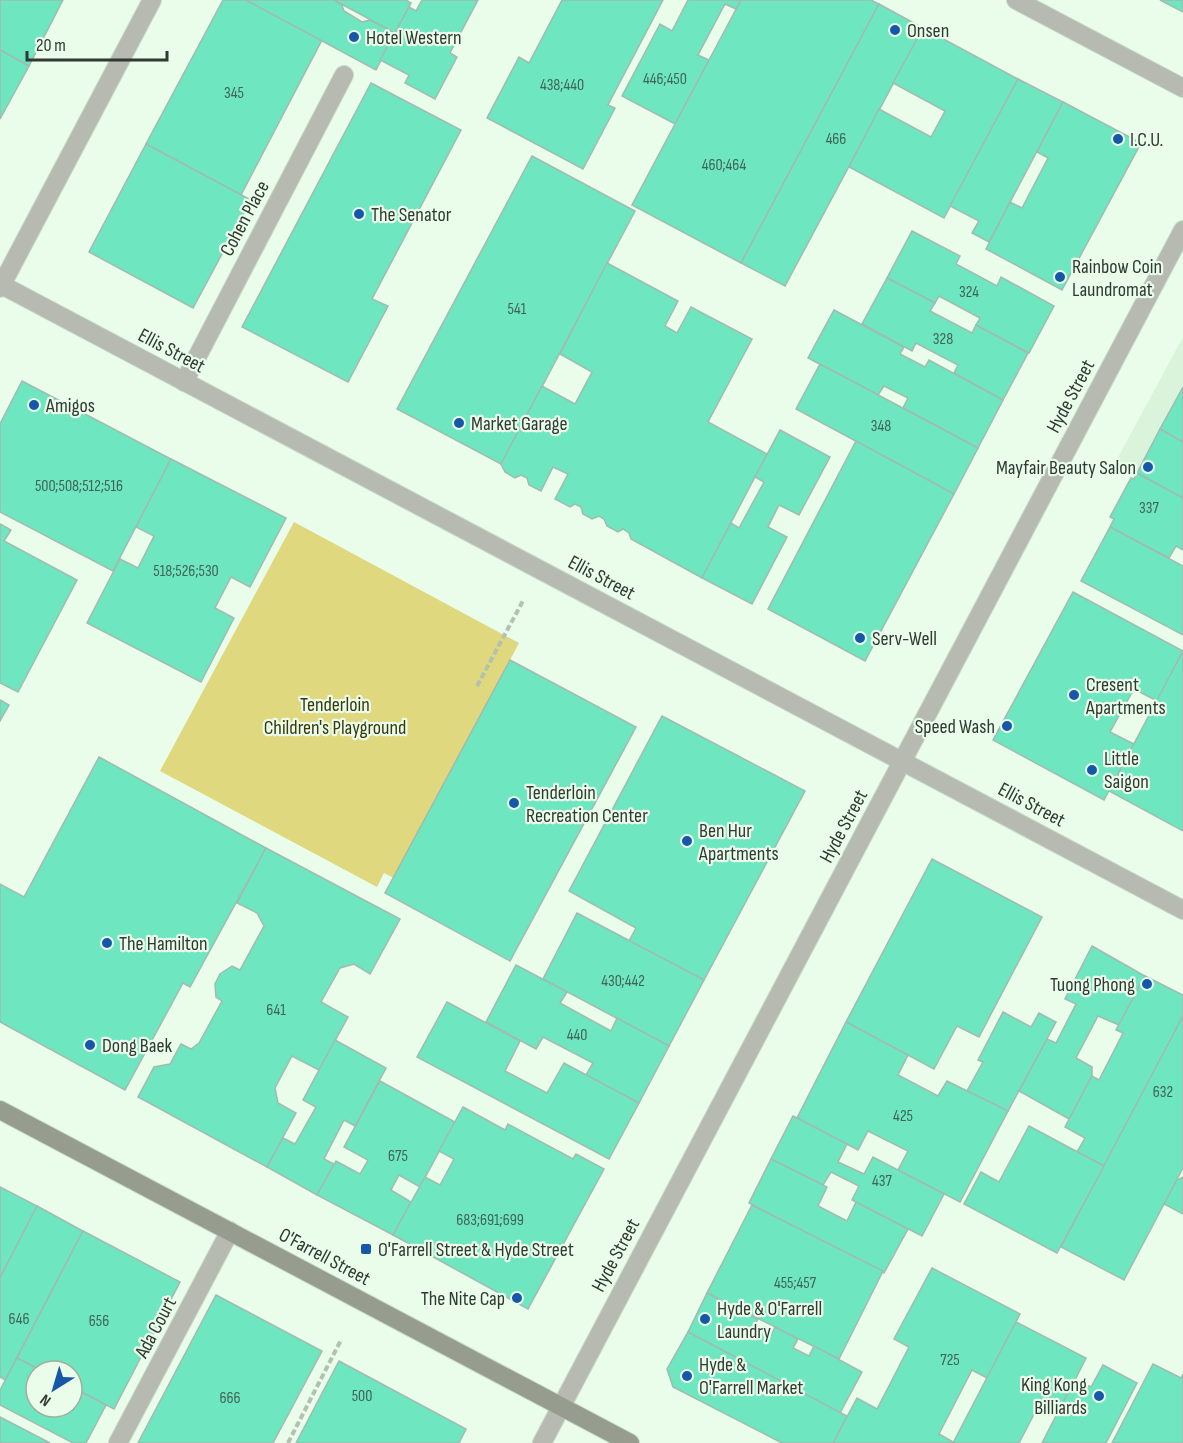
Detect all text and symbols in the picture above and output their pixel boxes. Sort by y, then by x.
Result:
place label: Onsen [907,19,949,43]
marker: Onsen [888,23,902,37]
scale bar [27,24,166,62]
place label: Hotel Western [366,26,462,50]
marker: Hotel Western [347,30,361,44]
text: 20 m [36,35,66,56]
house number: 446;450 [643,70,687,89]
house number: 438;440 [540,76,584,95]
house number: 345 [224,84,244,103]
place label: I.C.U. [1130,128,1163,152]
house number: 466 [826,130,846,149]
marker: I.C.U. [1111,132,1125,146]
house number: 460;464 [702,156,747,175]
street label: Cohen Place [215,177,275,260]
place label: The Senator [371,203,452,227]
marker: The Senator [352,207,366,221]
place label: Rainbow Coin Laundromat [1072,255,1162,302]
marker: Rainbow Coin Laundromat [1053,270,1067,284]
house number: 324 [959,283,979,302]
house number: 541 [508,300,527,319]
street label: Ellis Street [134,323,209,378]
house number: 328 [933,330,953,349]
street label: Hyde Street [1042,356,1100,437]
place label: Amigos [45,394,95,418]
marker: Amigos [27,398,41,412]
place label: Market Garage [471,412,568,436]
marker: Market Garage [452,416,466,430]
house number: 348 [871,417,891,436]
place label: Mayfair Beauty Salon [996,456,1136,480]
marker: Mayfair Beauty Salon [1141,460,1155,474]
house number: 500;508;512;516 [35,477,123,496]
house number: 337 [1139,499,1160,518]
street label: Ellis Street [564,550,639,605]
house number: 518;526;530 [153,562,219,581]
place label: Serv-Well [872,627,937,651]
marker: Serv-Well [853,631,867,645]
place label: Cresent Apartments [1085,673,1166,720]
marker: Cresent Apartments [1067,688,1081,702]
park label: Tenderloin Children's Playground [264,693,406,740]
place label: Speed Wash [915,715,995,739]
marker: Speed Wash [1000,719,1014,733]
place label: Little Saigon [1104,747,1149,794]
marker: Little Saigon [1085,763,1099,777]
street label: Ellis Street [994,777,1069,832]
place label: Tenderloin Recreation Center [526,781,648,828]
street label: Hyde Street [815,786,873,867]
marker: Tenderloin Recreation Center [507,796,521,810]
place label: Ben Hur Apartments [698,819,779,866]
marker: Ben Hur Apartments [680,834,694,848]
place label: The Hamilton [119,932,208,956]
marker: The Hamilton [100,936,114,950]
house number: 430;442 [601,972,645,991]
place label: Tuong Phong [1050,973,1135,997]
marker: Tuong Phong [1140,977,1154,991]
house number: 641 [266,1001,286,1020]
house number: 440 [567,1026,587,1045]
place label: Dong Baek [102,1034,173,1058]
marker: Dong Baek [83,1038,97,1052]
house number: 632 [1153,1083,1173,1102]
house number: 425 [893,1107,913,1126]
house number: 675 [388,1147,408,1166]
house number: 437 [872,1172,893,1191]
house number: 683;691;699 [456,1211,524,1230]
street label: Hyde Street [587,1215,645,1296]
street label: O'Farrell Street [275,1223,374,1291]
place label: O'Farrell Street & Hyde Street [378,1238,574,1262]
marker: O'Farrell Street & Hyde Street [359,1242,373,1256]
house number: 455;457 [774,1274,817,1293]
place label: The Nite Cap [421,1287,505,1311]
marker: The Nite Cap [510,1291,524,1305]
street label: Ada Court [129,1293,182,1363]
place label: Hyde & O'Farrell Laundry [717,1297,822,1344]
house number: 646 [9,1310,29,1329]
house number: 656 [89,1312,109,1331]
marker: Hyde & O'Farrell Laundry [698,1312,712,1326]
house number: 725 [940,1351,960,1370]
place label: Hyde & O'Farrell Market [699,1353,803,1400]
north arrow [24,1359,84,1419]
marker: Hyde & O'Farrell Market [680,1369,694,1383]
place label: King Kong Billiards [1021,1373,1087,1420]
house number: 500 [352,1387,372,1406]
house number: 666 [219,1389,241,1408]
marker: King Kong Billiards [1092,1389,1106,1403]
text: N [37,1390,55,1410]

